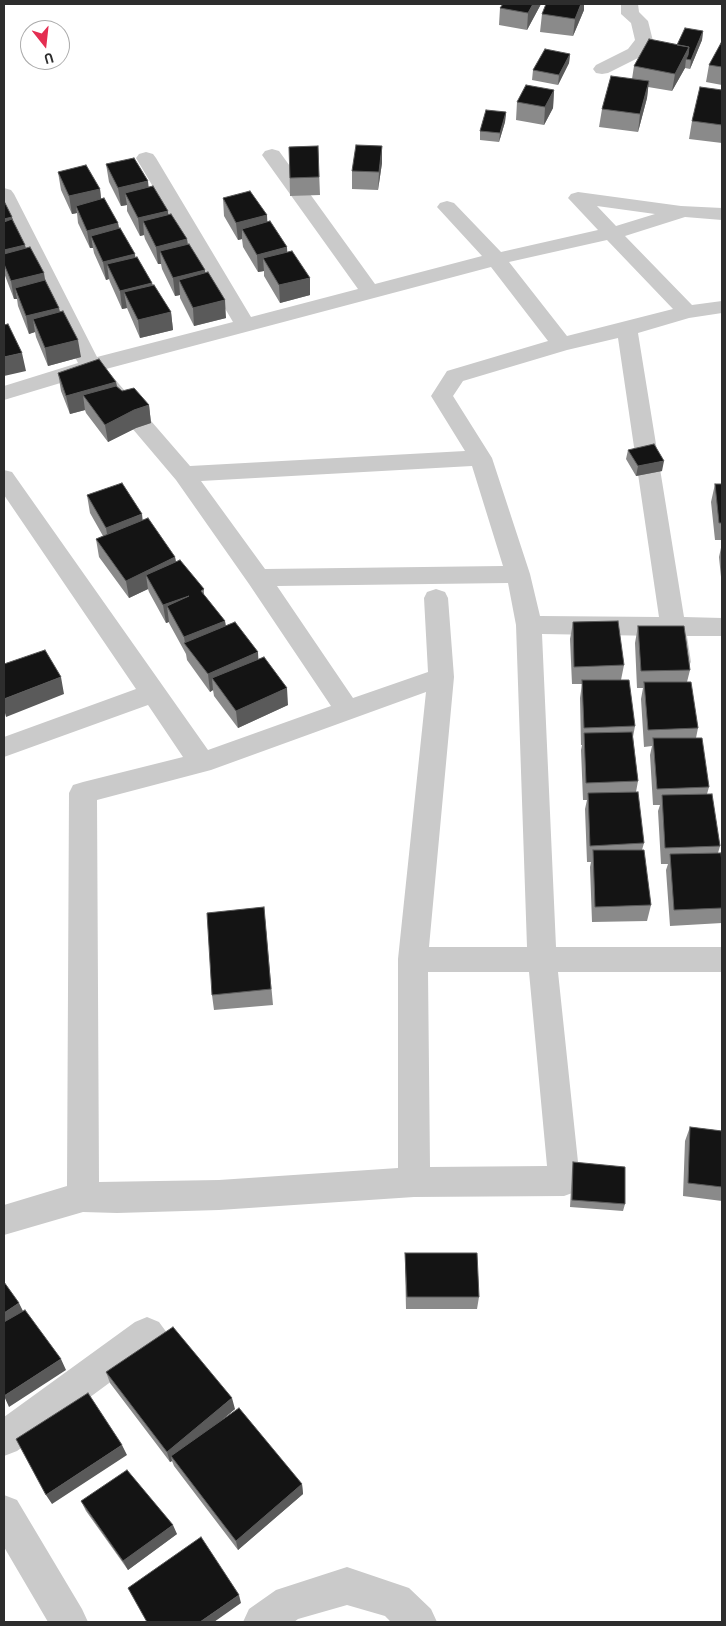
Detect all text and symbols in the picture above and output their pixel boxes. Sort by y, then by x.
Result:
north arrow [20,20,70,70]
text: U [42,49,56,68]

